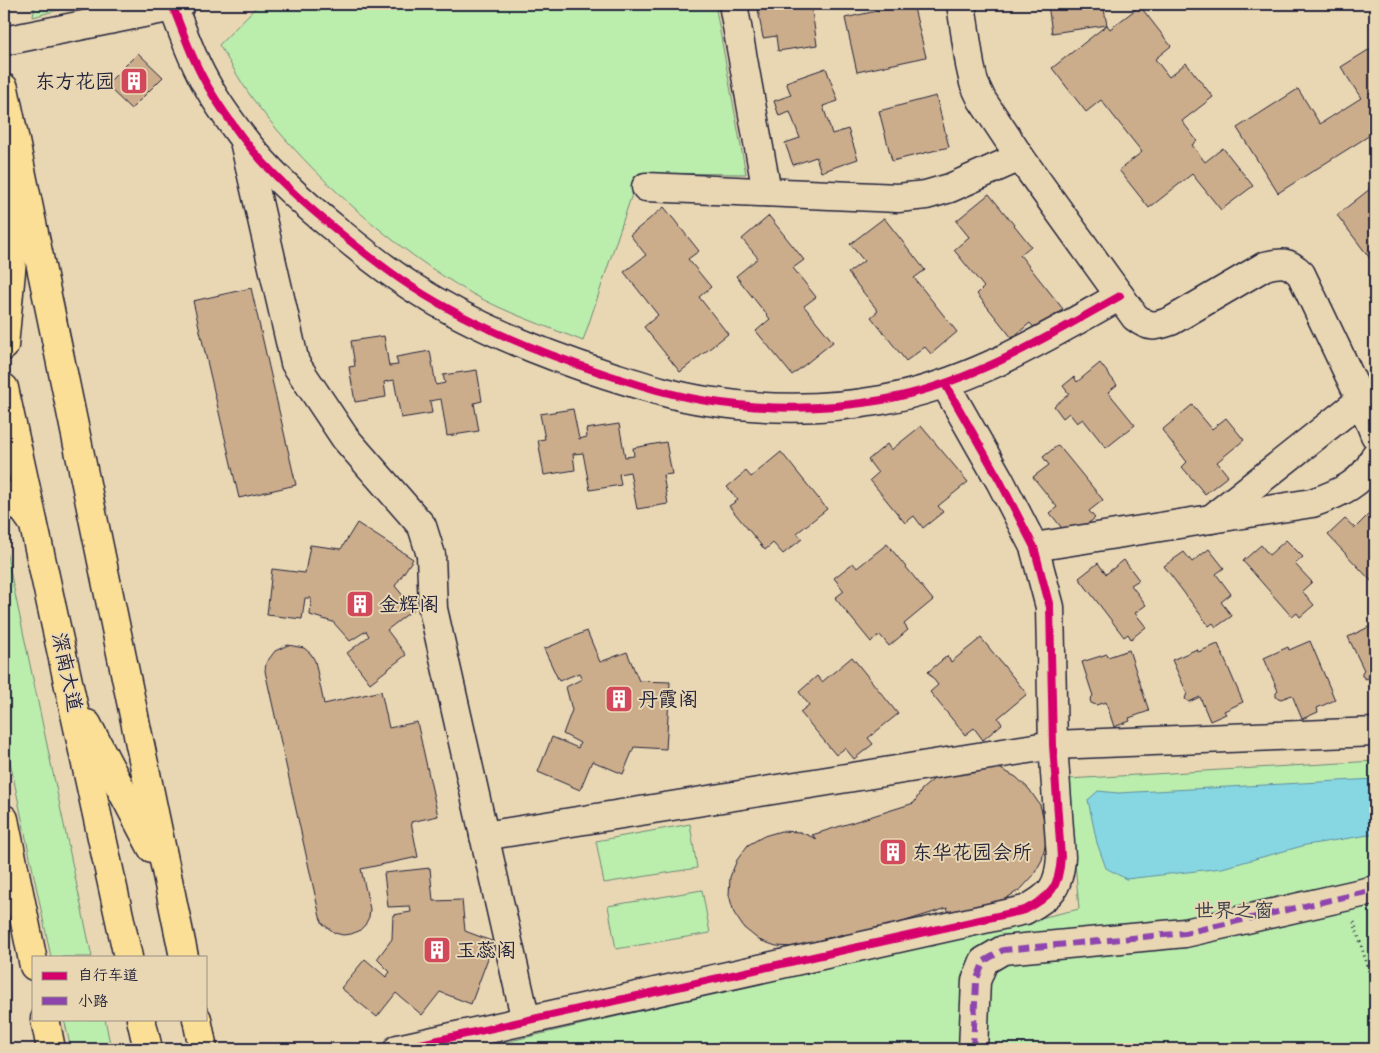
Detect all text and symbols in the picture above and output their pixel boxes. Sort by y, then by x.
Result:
building icon: 东方花园 [119,66,149,96]
place label: 东方花园 [35,69,115,94]
building icon: 金辉阁 [345,589,375,619]
place label: 金辉阁 [379,592,439,617]
street label: 深南大道 [46,630,88,714]
building icon: 丹霞阁 [604,684,634,714]
place label: 丹霞阁 [638,687,698,712]
building icon: 东华花园会所 [878,837,908,867]
place label: 东华花园会所 [912,840,1032,865]
park label: 世界之窗 [1194,898,1274,923]
building icon: 玉蕊阁 [422,935,452,965]
place label: 玉蕊阁 [456,938,516,963]
legend [32,956,208,1020]
text: 自行车道 [78,966,138,985]
text: 小路 [78,992,108,1011]

